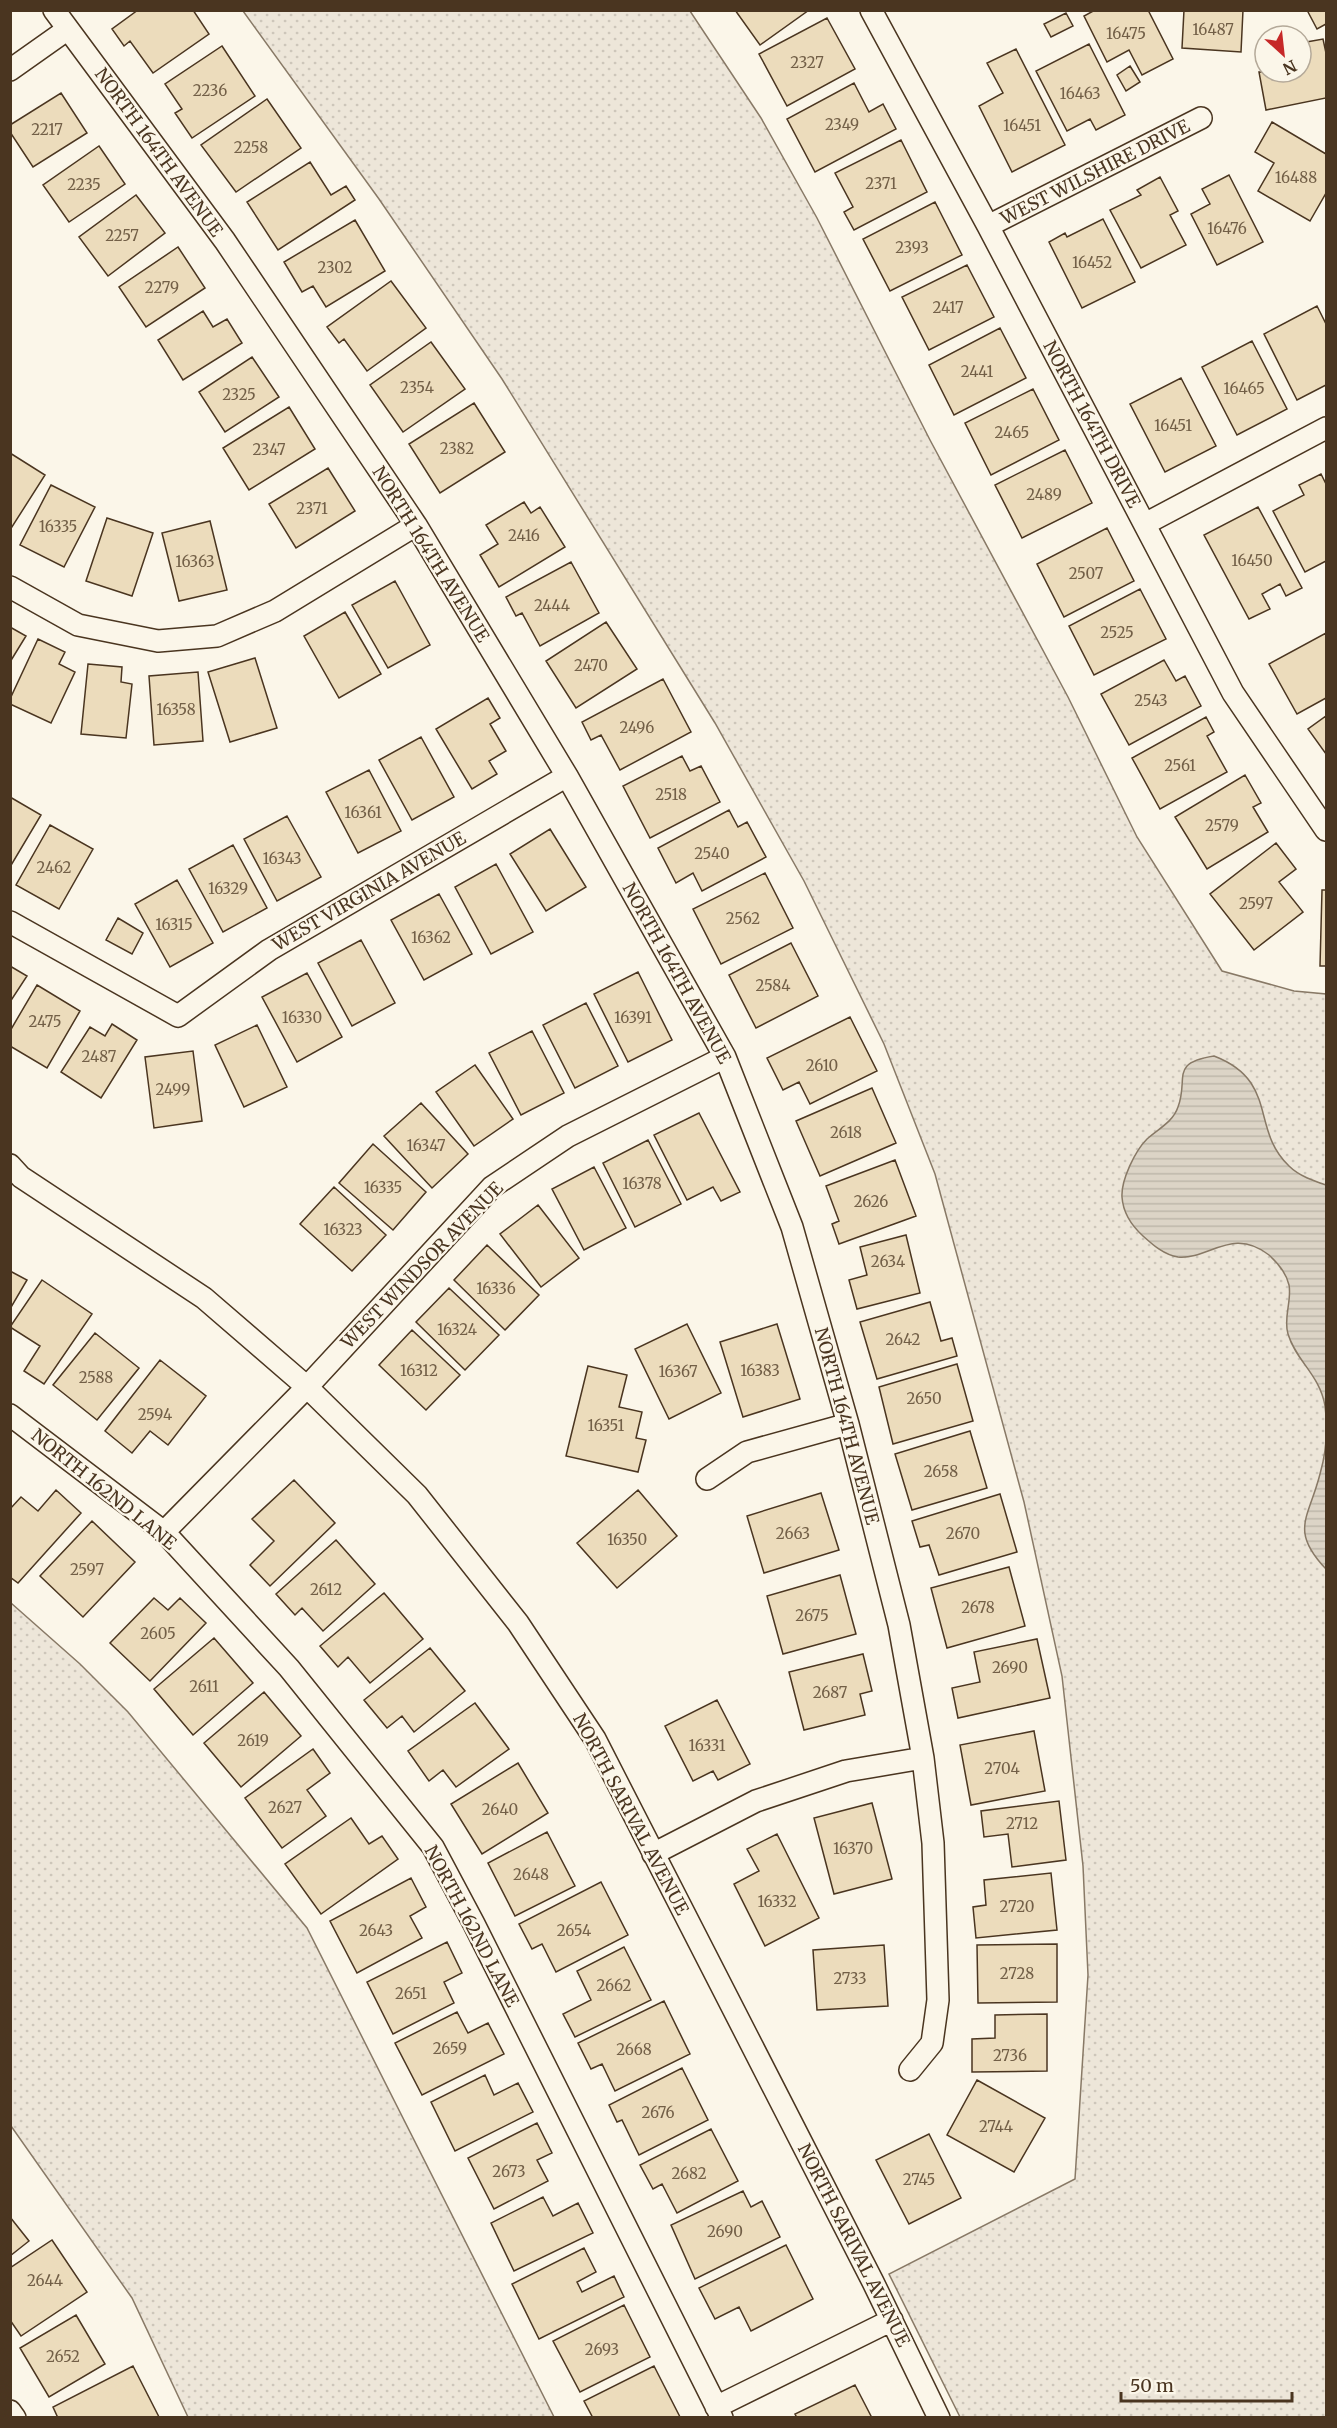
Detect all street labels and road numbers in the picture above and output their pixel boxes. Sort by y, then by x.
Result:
street label: NORTH 164TH AVENUE [90,63,228,241]
street label: WEST WILSHIRE DRIVE [996,114,1194,230]
street label: NORTH 164TH DRIVE [1038,337,1146,512]
street label: NORTH 164TH AVENUE [367,462,495,647]
street label: WEST VIRGINIA AVENUE [267,826,470,956]
street label: NORTH 164TH AVENUE [618,879,737,1068]
street label: WEST WINDSOR AVENUE [335,1176,508,1354]
street label: NORTH 164TH AVENUE [810,1325,885,1528]
street label: NORTH 162ND LANE [27,1423,182,1555]
street label: NORTH SARIVAL AVENUE [568,1709,694,1919]
street label: NORTH 162ND LANE [420,1841,525,2011]
street label: NORTH SARIVAL AVENUE [793,2140,916,2351]

